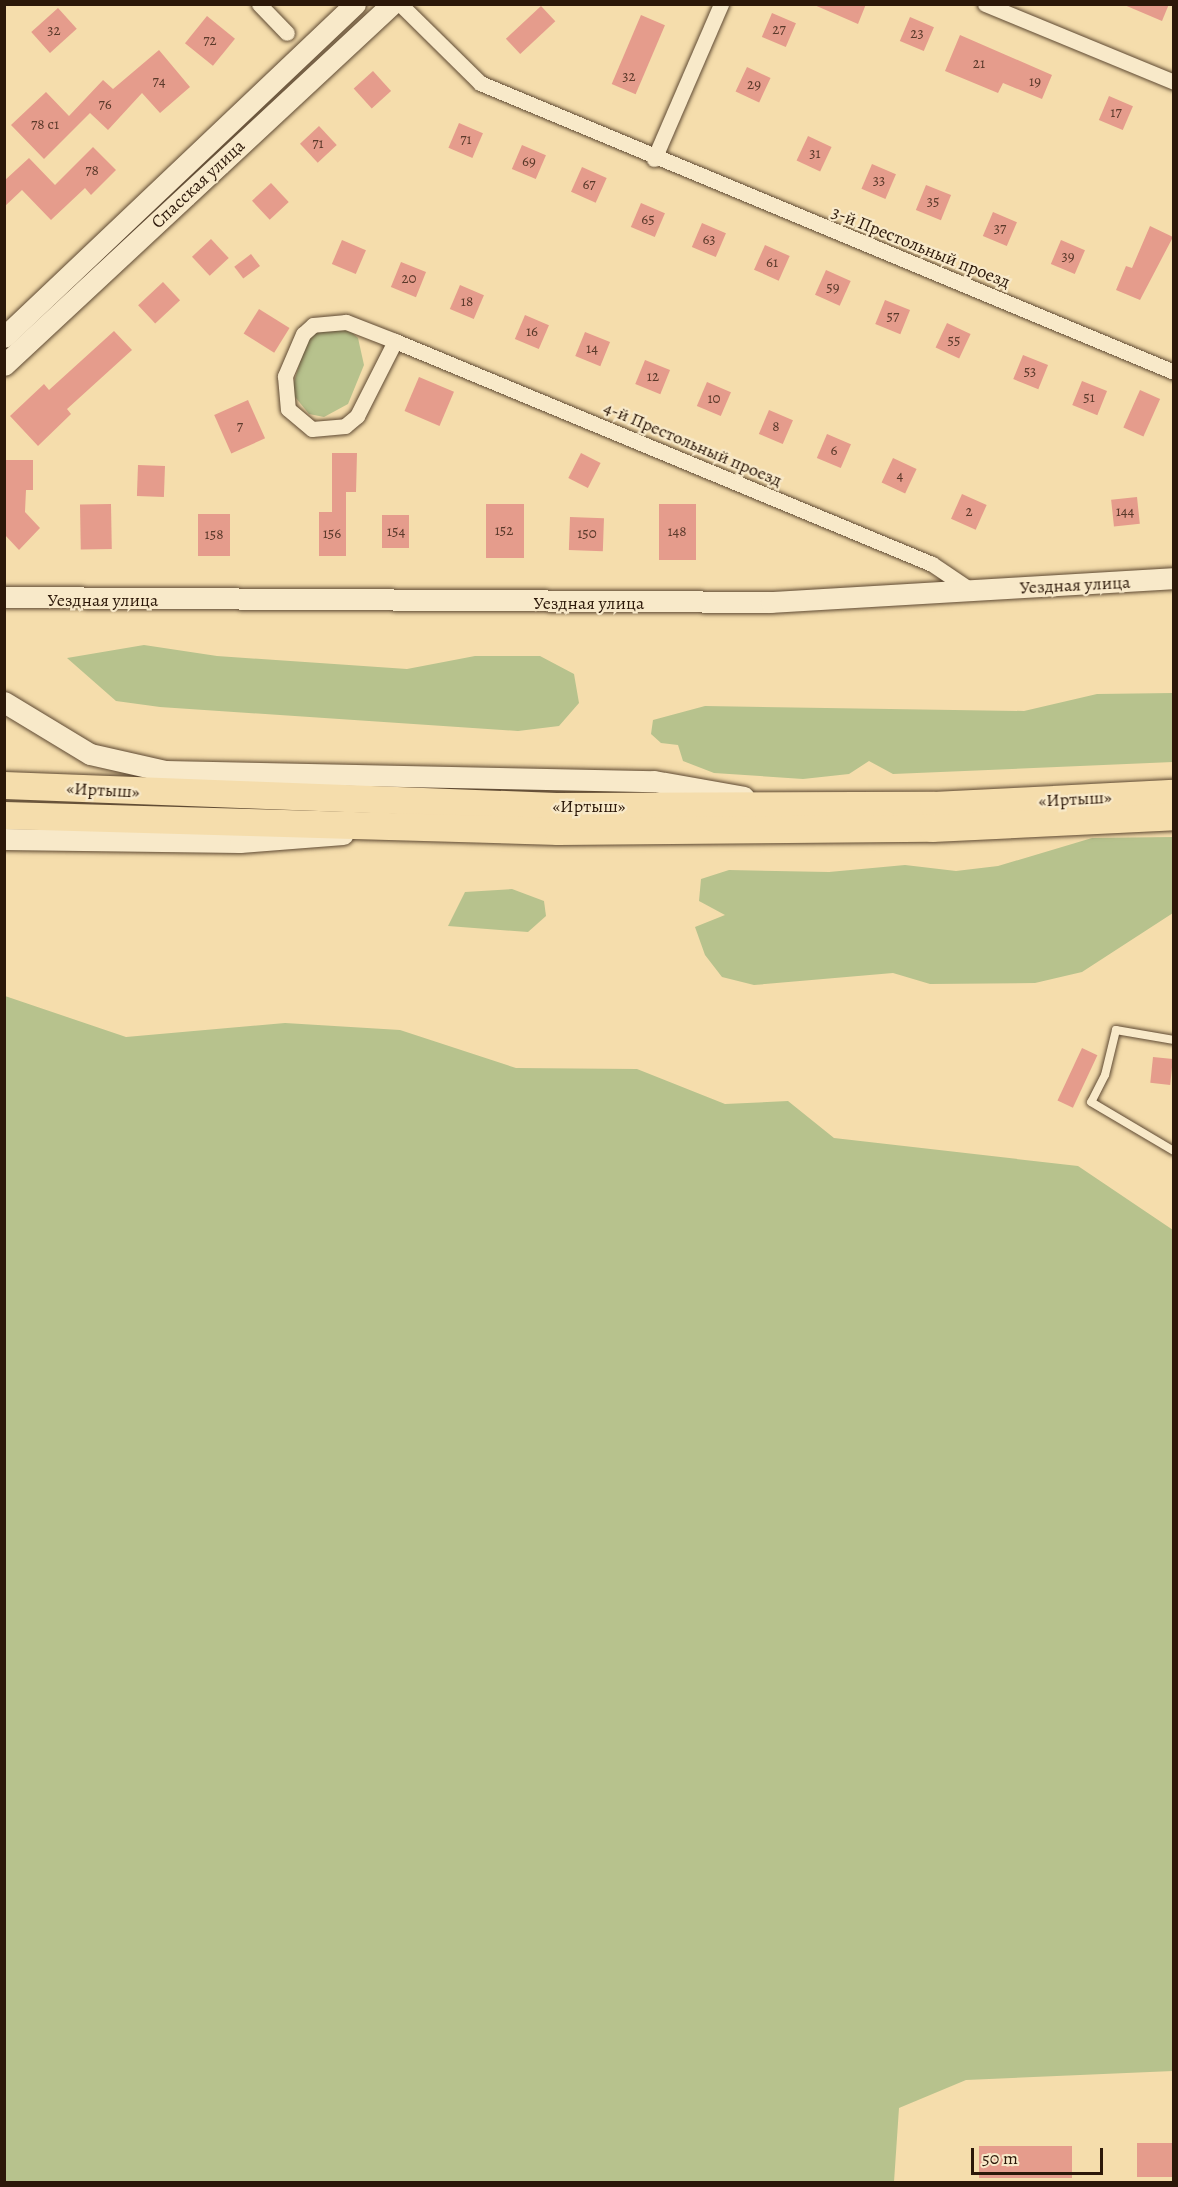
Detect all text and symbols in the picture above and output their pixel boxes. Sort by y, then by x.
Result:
house number: 27 [772,21,786,39]
house number: 32 [47,22,61,40]
house number: 23 [910,25,924,43]
house number: 72 [203,32,217,50]
house number: 21 [973,55,985,73]
house number: 32 [622,68,636,86]
house number: 74 [152,73,166,91]
house number: 19 [1029,73,1041,91]
house number: 29 [747,76,761,94]
house number: 76 [98,96,112,114]
house number: 17 [1110,104,1122,122]
house number: 78 с1 [31,116,59,134]
house number: 71 [460,131,472,149]
street label: Спасская улица [147,135,249,233]
house number: 71 [312,135,324,153]
house number: 31 [809,145,821,163]
house number: 69 [522,153,536,171]
house number: 78 [85,162,99,180]
house number: 33 [873,172,885,190]
house number: 67 [582,176,596,194]
house number: 35 [927,193,939,211]
street label: 3-й Престольный проезд [829,201,1013,293]
house number: 65 [641,211,655,229]
house number: 37 [994,220,1006,238]
house number: 63 [702,231,716,249]
house number: 39 [1061,248,1075,266]
house number: 61 [766,254,778,272]
house number: 20 [401,270,417,288]
house number: 59 [826,279,840,297]
house number: 18 [461,293,473,311]
house number: 57 [887,308,899,326]
house number: 16 [526,323,538,341]
house number: 55 [948,332,960,350]
house number: 14 [586,340,598,358]
house number: 53 [1024,363,1036,381]
house number: 12 [647,368,659,386]
house number: 51 [1083,389,1095,407]
house number: 10 [707,390,721,408]
street label: 4-й Престольный проезд [601,397,785,491]
house number: 7 [237,418,243,436]
house number: 8 [772,418,780,436]
house number: 6 [831,442,837,460]
house number: 4 [897,467,903,485]
house number: 2 [965,503,973,521]
house number: 144 [1116,503,1134,521]
house number: 152 [495,522,513,540]
house number: 154 [387,523,405,541]
house number: 148 [667,523,687,541]
house number: 156 [323,525,341,543]
house number: 150 [577,525,597,543]
house number: 158 [205,526,223,544]
street label: Уездная улица [1019,571,1131,599]
street label: Уездная улица [48,589,158,611]
street label: Уездная улица [534,592,644,614]
street label: «Иртыш» [66,777,140,803]
street label: «Иртыш» [1038,786,1112,812]
street label: «Иртыш» [552,795,626,817]
scale bar [974,2136,1106,2174]
text: 50 m [982,2146,1018,2170]

